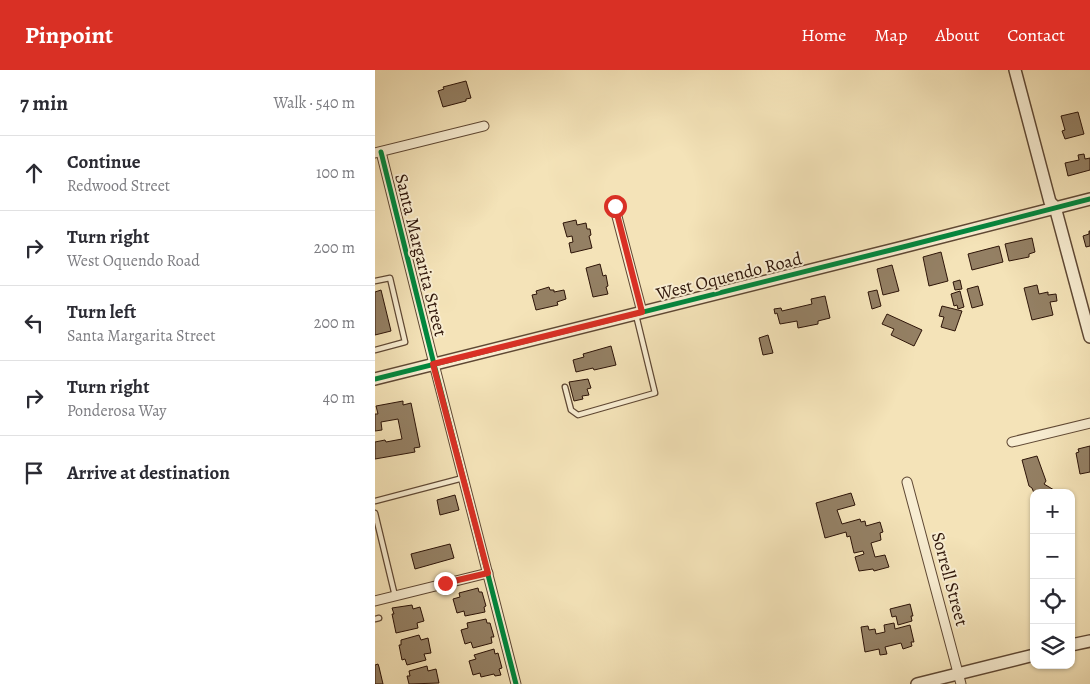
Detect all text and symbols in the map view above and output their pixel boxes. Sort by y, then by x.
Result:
text: Pinpoint [25,19,113,51]
text: Home [801,23,846,47]
text: Map [874,23,907,47]
text: About [935,23,979,47]
text: Contact [1007,23,1065,47]
text: 7 min [20,89,68,117]
text: Walk · 540 m [273,92,355,114]
text: Continue [67,149,141,175]
icon: ahead [20,159,48,187]
text: 100 m [316,162,355,184]
street label: Santa Margarita Street [389,171,453,339]
text: Redwood Street [67,175,170,197]
route start [604,195,627,218]
text: Turn right [67,224,149,250]
icon: right [20,234,48,262]
text: 200 m [314,237,355,259]
street label: West Oquendo Road [653,246,805,306]
text: West Oquendo Road [67,250,200,272]
text: Turn left [67,299,136,325]
icon: left [20,309,48,337]
text: 200 m [314,312,355,334]
text: Santa Margarita Street [67,325,215,347]
text: Turn right [67,374,149,400]
icon: right [20,384,48,412]
text: 40 m [323,387,355,409]
text: Ponderosa Way [67,400,167,422]
icon: arrive [20,459,48,487]
text: Arrive at destination [67,460,230,486]
map controls [1030,489,1075,669]
button: + [1030,489,1075,534]
street label: Sorrell Street [926,529,974,629]
button: − [1030,534,1075,579]
route end [434,572,457,595]
button: locate [1030,579,1075,624]
button: layers [1030,624,1075,669]

